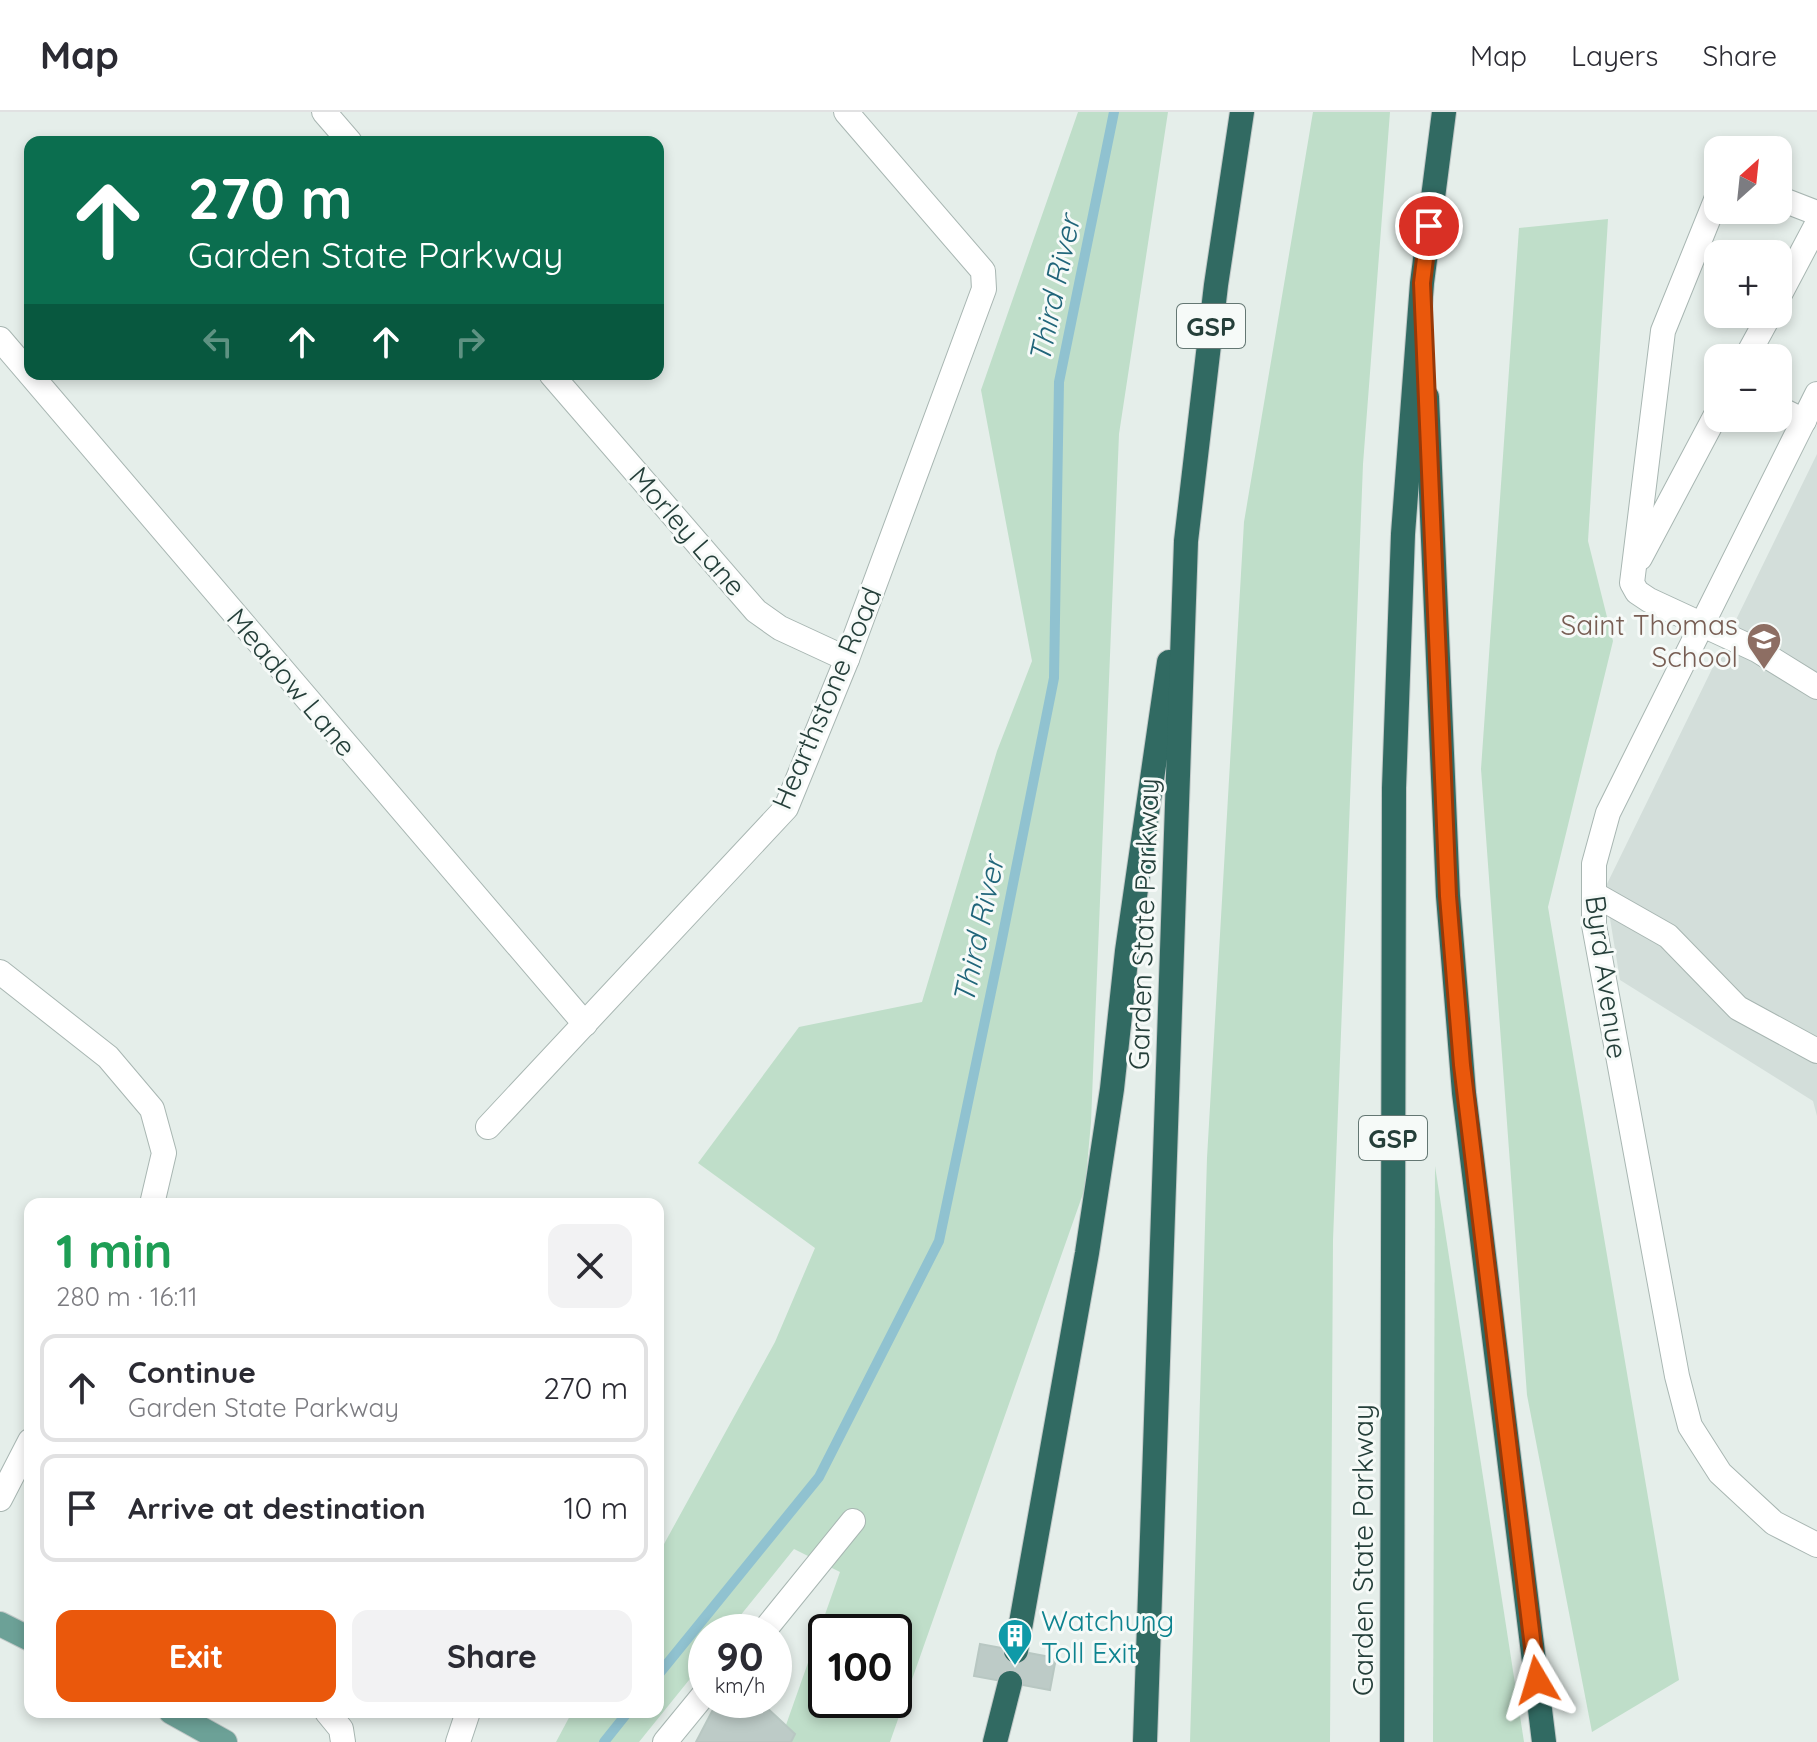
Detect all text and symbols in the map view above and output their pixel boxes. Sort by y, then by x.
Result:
text: Map [40,31,119,79]
text: Map [1470,38,1527,73]
text: Layers [1571,38,1658,73]
text: Share [1702,38,1777,73]
north arrow [1704,136,1792,224]
map controls [1704,136,1792,432]
text: 270 m [188,163,352,233]
icon: ahead [56,168,160,272]
pin [1395,192,1463,260]
icon: arrive [1407,204,1451,248]
water label: Third River [1020,209,1089,366]
text: Garden State Parkway [188,232,563,277]
button: + [1704,240,1792,328]
road number: GSP [1177,304,1245,348]
icon: left [196,320,240,364]
icon: ahead [280,320,324,364]
icon: ahead [364,320,408,364]
icon: right [448,320,492,364]
button: − [1704,344,1792,432]
street label: Morley Lane [622,459,754,603]
street label: Hearthstone Road [763,582,889,814]
street label: Meadow Lane [220,601,364,763]
place label: Saint Thomas School [1561,607,1738,674]
school or university icon: Saint Thomas School [1745,621,1783,671]
street label: Garden State Parkway [1120,778,1166,1070]
water label: Third River [944,850,1013,1007]
street label: Byrd Avenue [1578,893,1636,1061]
road number: GSP [1359,1116,1427,1160]
text: 1 min [56,1220,172,1280]
button: close [548,1224,632,1308]
text: 280 m · 16:11 [56,1280,198,1313]
text: Continue [128,1353,256,1391]
icon: ahead [60,1366,104,1410]
text: 270 m [543,1369,628,1407]
text: Garden State Parkway [128,1391,399,1424]
street label: Garden State Parkway [1345,1404,1380,1696]
icon: arrive [60,1486,104,1530]
text: Arrive at destination [128,1489,426,1527]
text: 10 m [564,1489,628,1527]
place label: Watchung Toll Exit [1041,1603,1174,1670]
button: Exit [56,1610,336,1702]
button: Share [352,1610,632,1702]
speed limit sign: 100 [808,1614,912,1718]
building icon: Watchung Toll Exit [996,1617,1034,1667]
text: 90 [716,1631,764,1681]
position arrow [1495,1638,1579,1722]
text: km/h [715,1673,765,1698]

